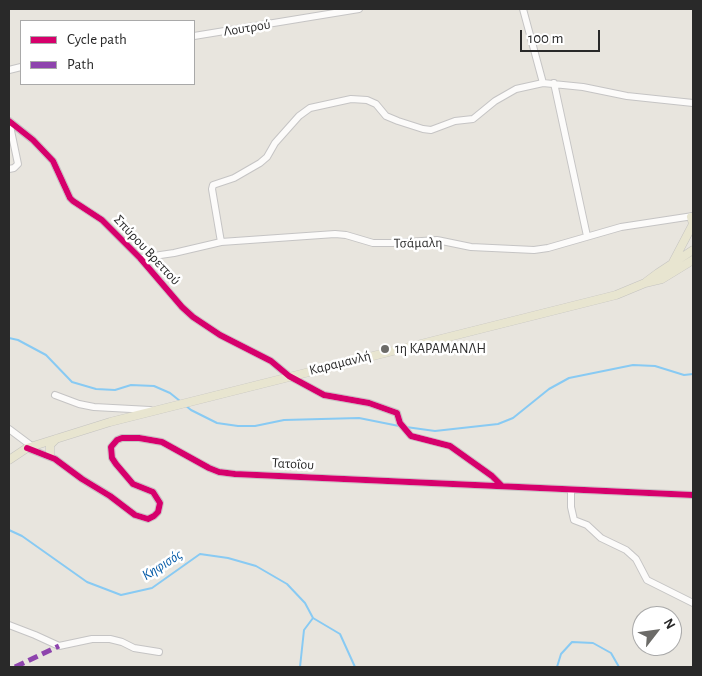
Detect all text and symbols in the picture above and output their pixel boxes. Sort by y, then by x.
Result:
street label: Λουτρού [222,16,272,40]
legend [20,20,195,85]
scale bar [522,20,602,52]
text: 100 m [528,31,563,46]
text: Cycle path [67,32,127,47]
text: Path [67,57,94,72]
street label: Σπύρου Βρεττού [110,211,184,289]
street label: Τσάμαλη [394,234,442,252]
place label: 1η ΚΑΡΑΜΑΝΛΗ [395,341,486,357]
marker: 1η ΚΑΡΑΜΑΝΛΗ [379,343,391,355]
street label: Καραμανλή [308,347,372,379]
street label: Τατοΐου [271,455,315,473]
water label: Κηφισός [139,546,185,584]
north arrow [632,606,682,656]
text: N [661,616,678,632]

